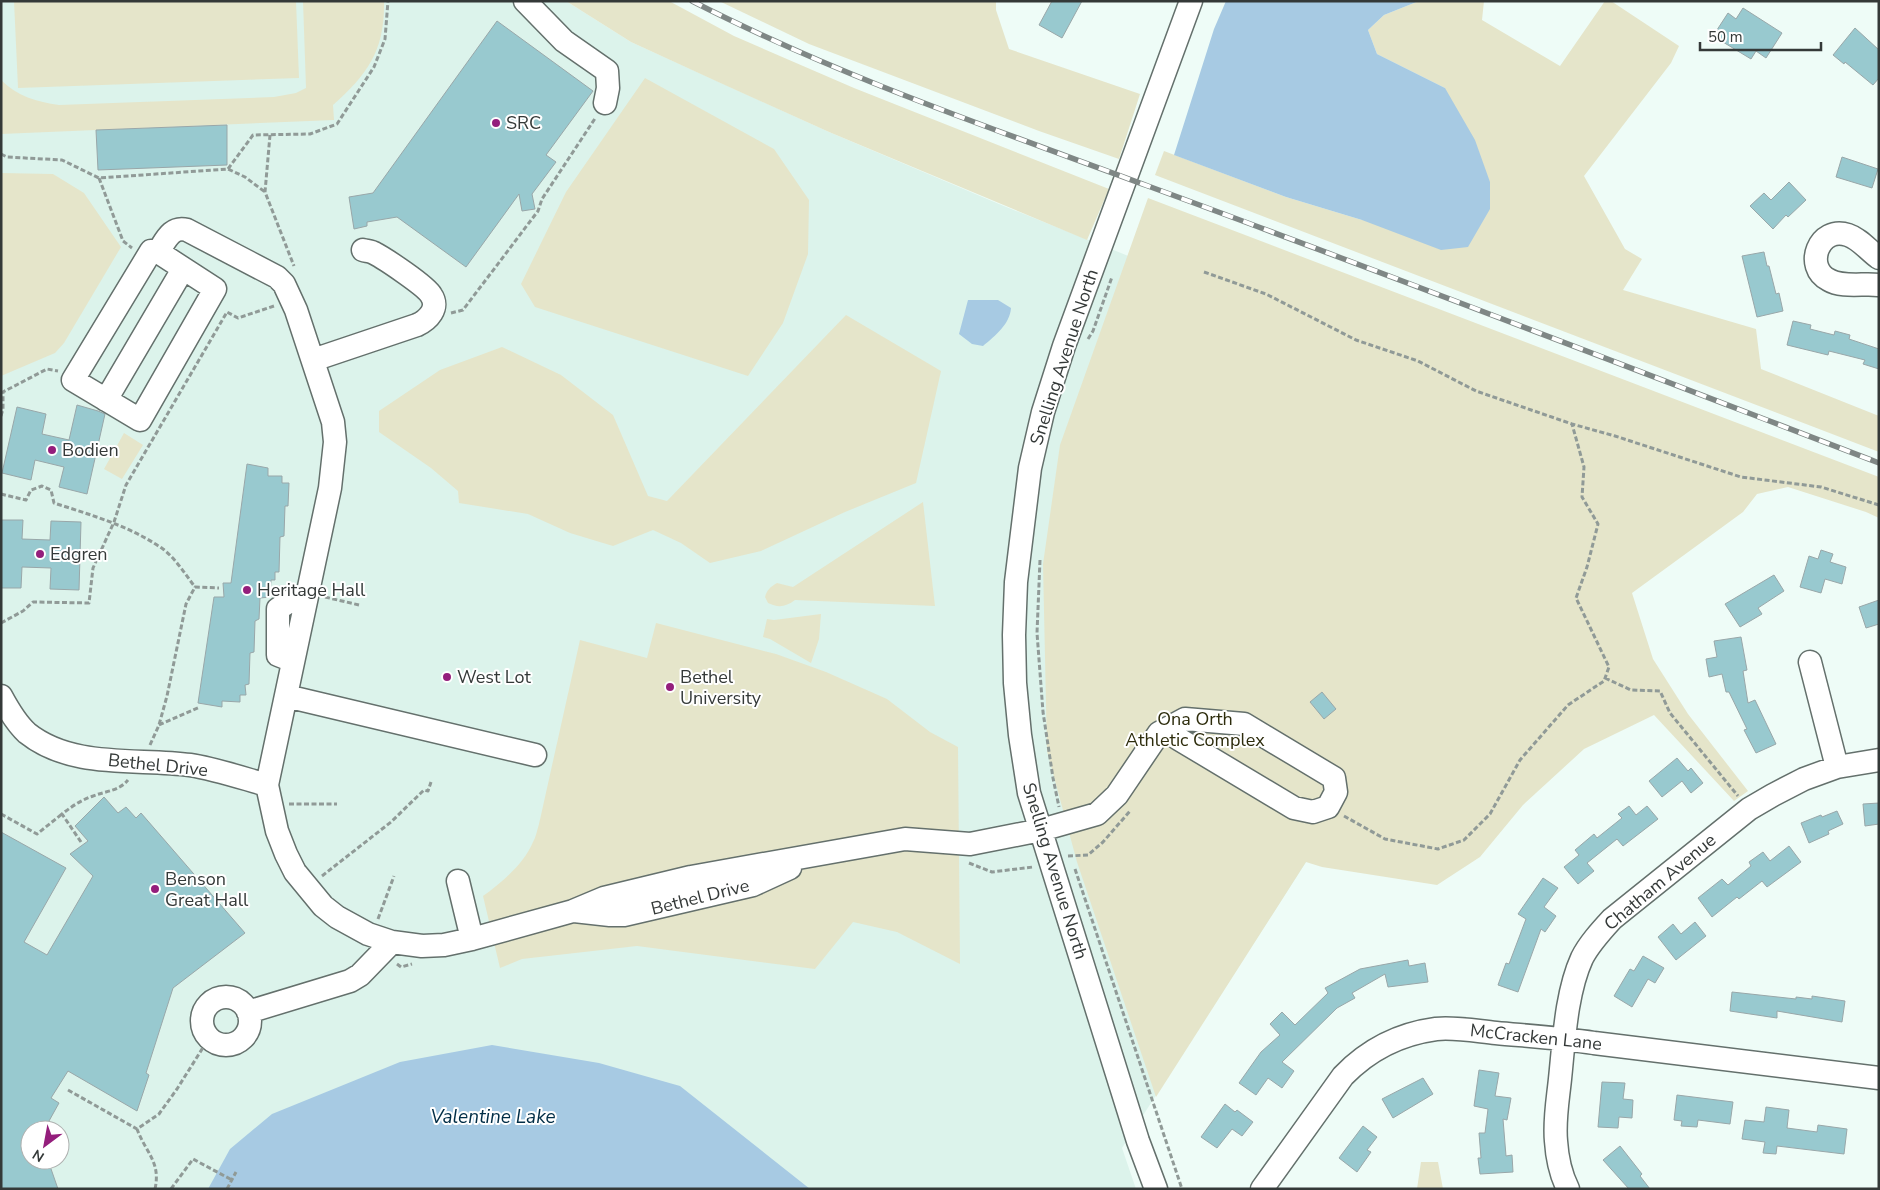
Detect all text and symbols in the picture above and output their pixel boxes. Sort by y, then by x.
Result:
scale bar [1700,20,1821,52]
text: 50 m [1708,27,1743,47]
place label: SRC [506,111,541,135]
marker: SRC [490,117,502,129]
street label: Snelling Avenue North [1024,266,1104,448]
place label: Bodien [62,438,119,462]
marker: Bodien [46,444,58,456]
place label: Edgren [50,542,108,566]
marker: Edgren [34,548,46,560]
place label: Heritage Hall [257,578,366,602]
marker: Heritage Hall [241,584,253,596]
place label: West Lot [457,665,531,689]
place label: Bethel University [680,665,762,710]
marker: West Lot [441,671,453,683]
marker: Bethel University [664,681,676,693]
park label: Ona Orth Athletic Complex [1125,707,1265,752]
street label: Bethel Drive [107,748,209,782]
street label: Snelling Avenue North [1017,780,1093,962]
street label: Chatham Avenue [1599,828,1721,936]
place label: Benson Great Hall [165,867,249,912]
street label: Bethel Drive [648,873,752,921]
marker: Benson Great Hall [149,883,161,895]
street label: McCracken Lane [1469,1018,1603,1056]
water label: Valentine Lake [430,1104,556,1130]
north arrow [20,1120,70,1170]
text: N [29,1145,48,1166]

